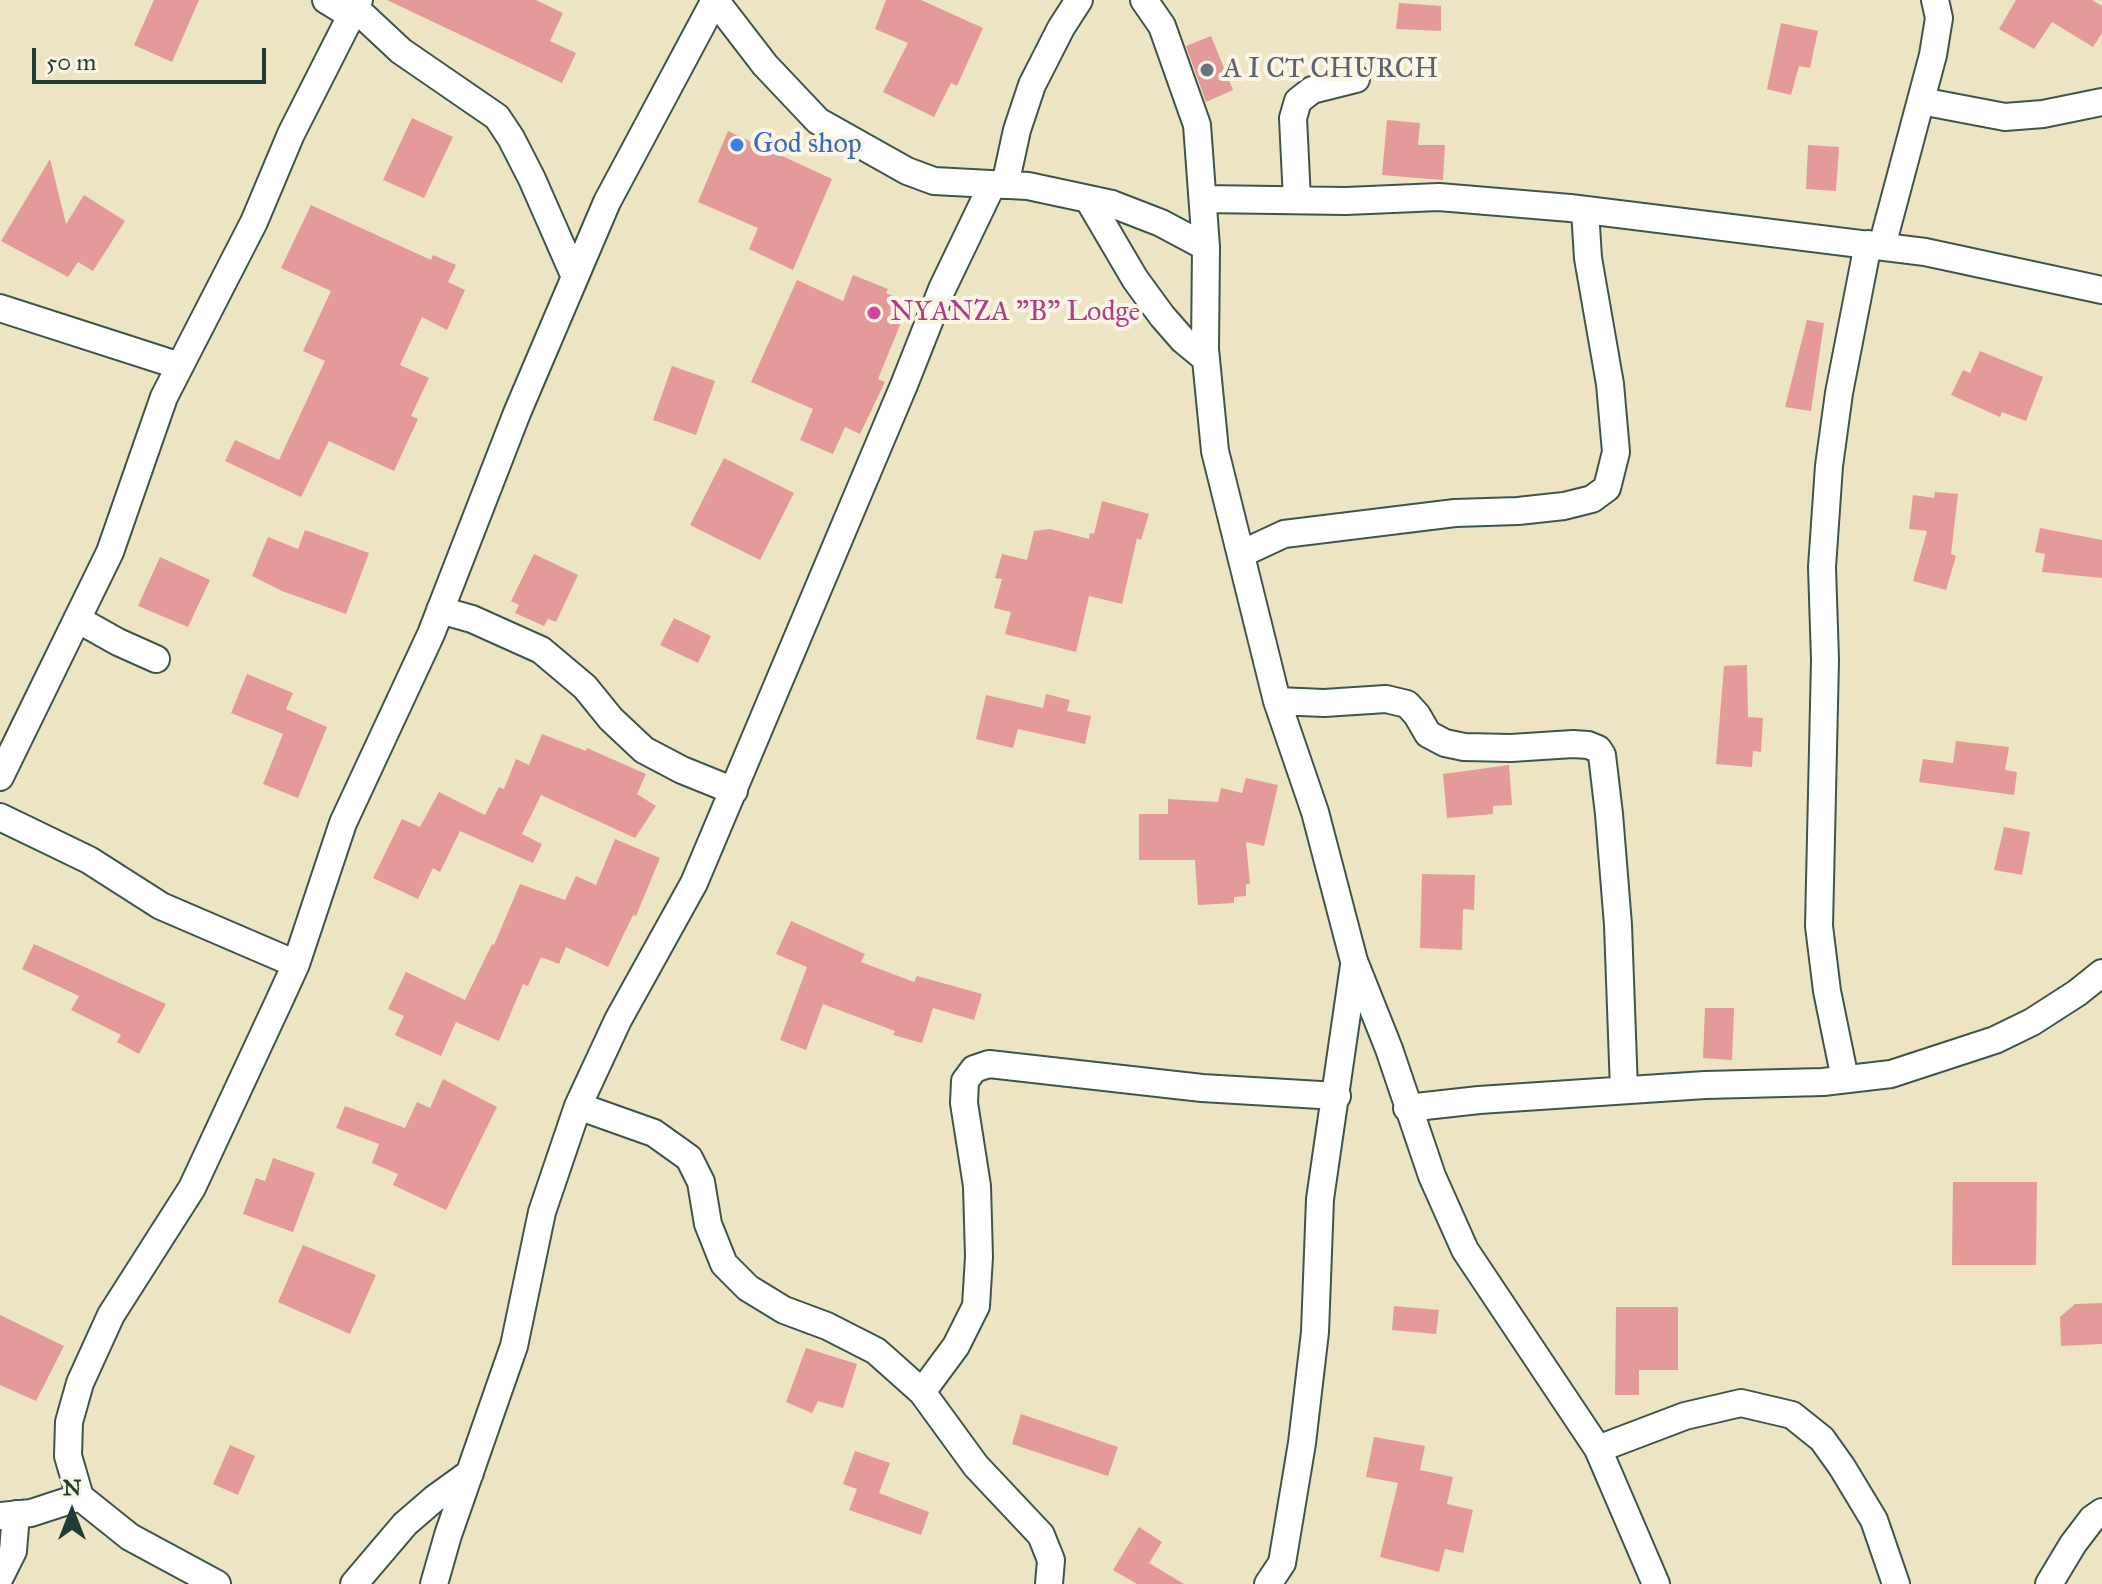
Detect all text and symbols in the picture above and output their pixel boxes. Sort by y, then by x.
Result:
scale bar [36,32,270,82]
text: 50 m [46,47,96,77]
place label: A I CT CHURCH [1223,53,1438,87]
marker: A I CT CHURCH [1198,61,1216,79]
place label: God shop [753,128,862,162]
marker: God shop [728,136,746,154]
place label: NYANZA "B" Lodge [890,296,1140,330]
marker: NYANZA "B" Lodge [865,304,883,322]
north arrow [32,1472,112,1552]
text: N [63,1474,81,1501]

